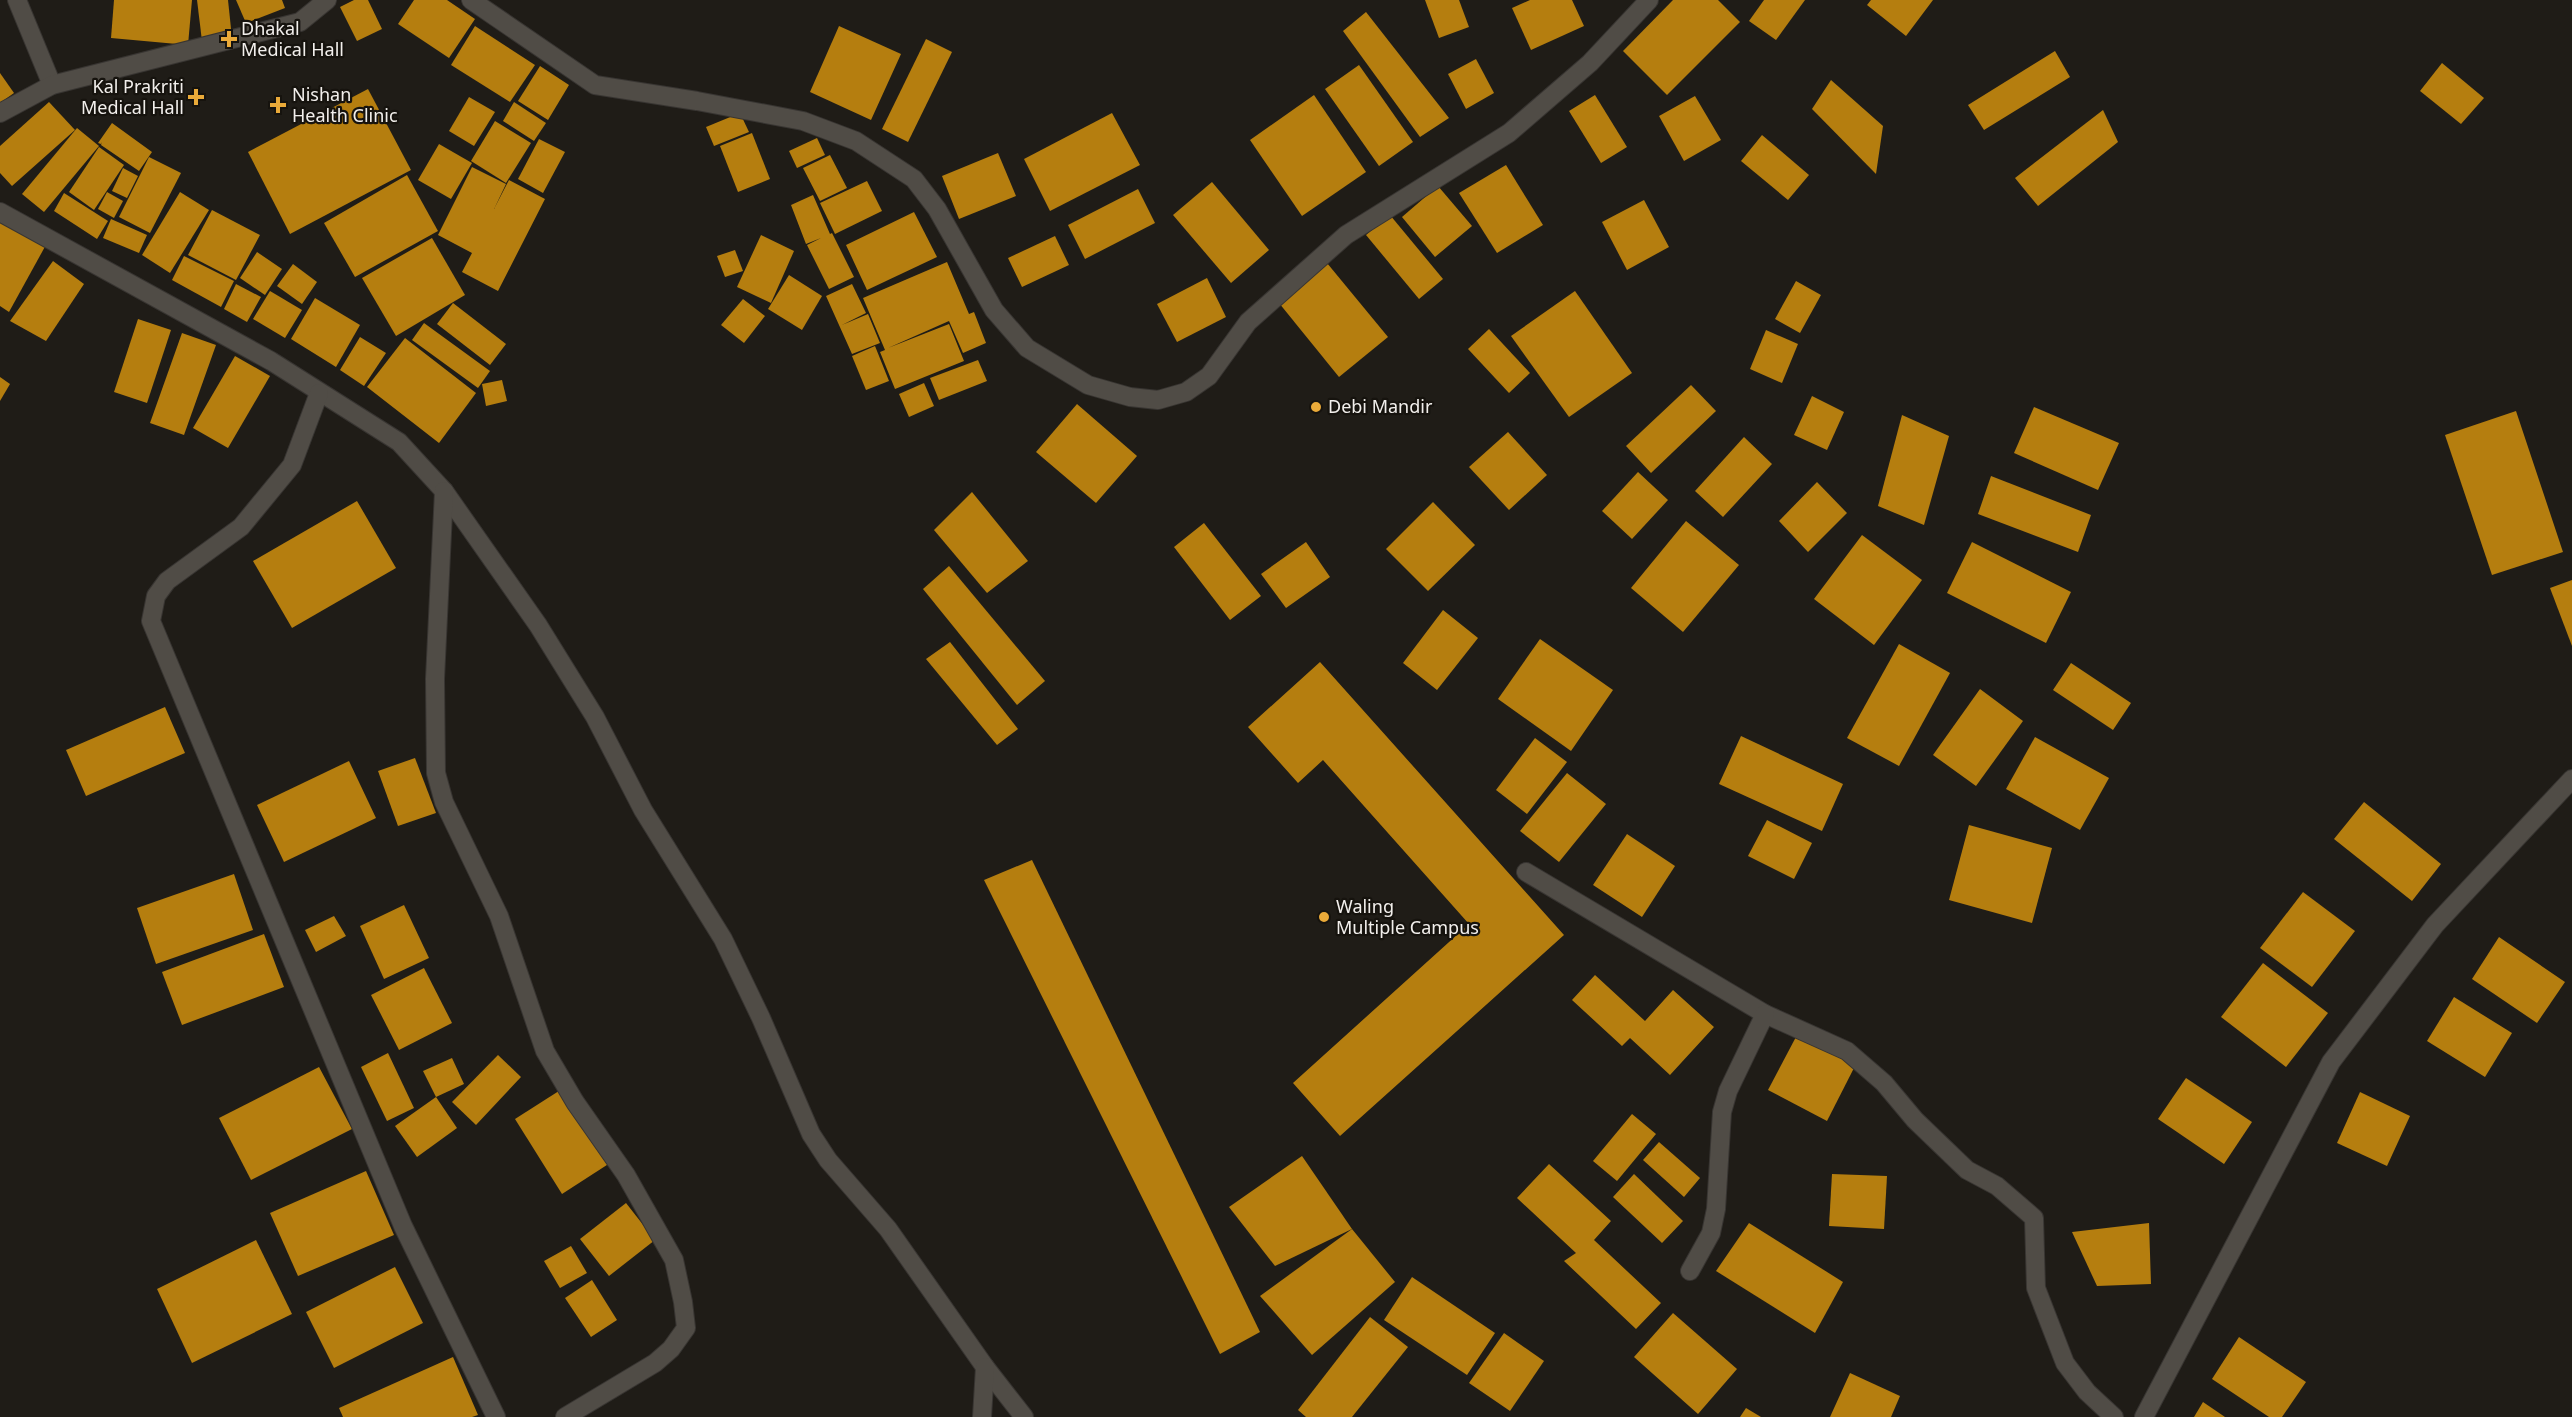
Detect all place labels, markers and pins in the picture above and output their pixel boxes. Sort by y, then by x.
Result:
place label: Dhakal Medical Hall [241,16,344,61]
marker: Dhakal Medical Hall [222,32,236,46]
place label: Kal Prakriti Medical Hall [81,74,184,119]
place label: Nishan Health Clinic [292,82,398,127]
marker: Kal Prakriti Medical Hall [189,90,203,104]
marker: Nishan Health Clinic [269,96,287,114]
place label: Debi Mandir [1328,394,1433,418]
marker: Debi Mandir [1309,400,1323,414]
place label: Waling Multiple Campus [1336,894,1479,939]
marker: Waling Multiple Campus [1317,910,1331,924]

